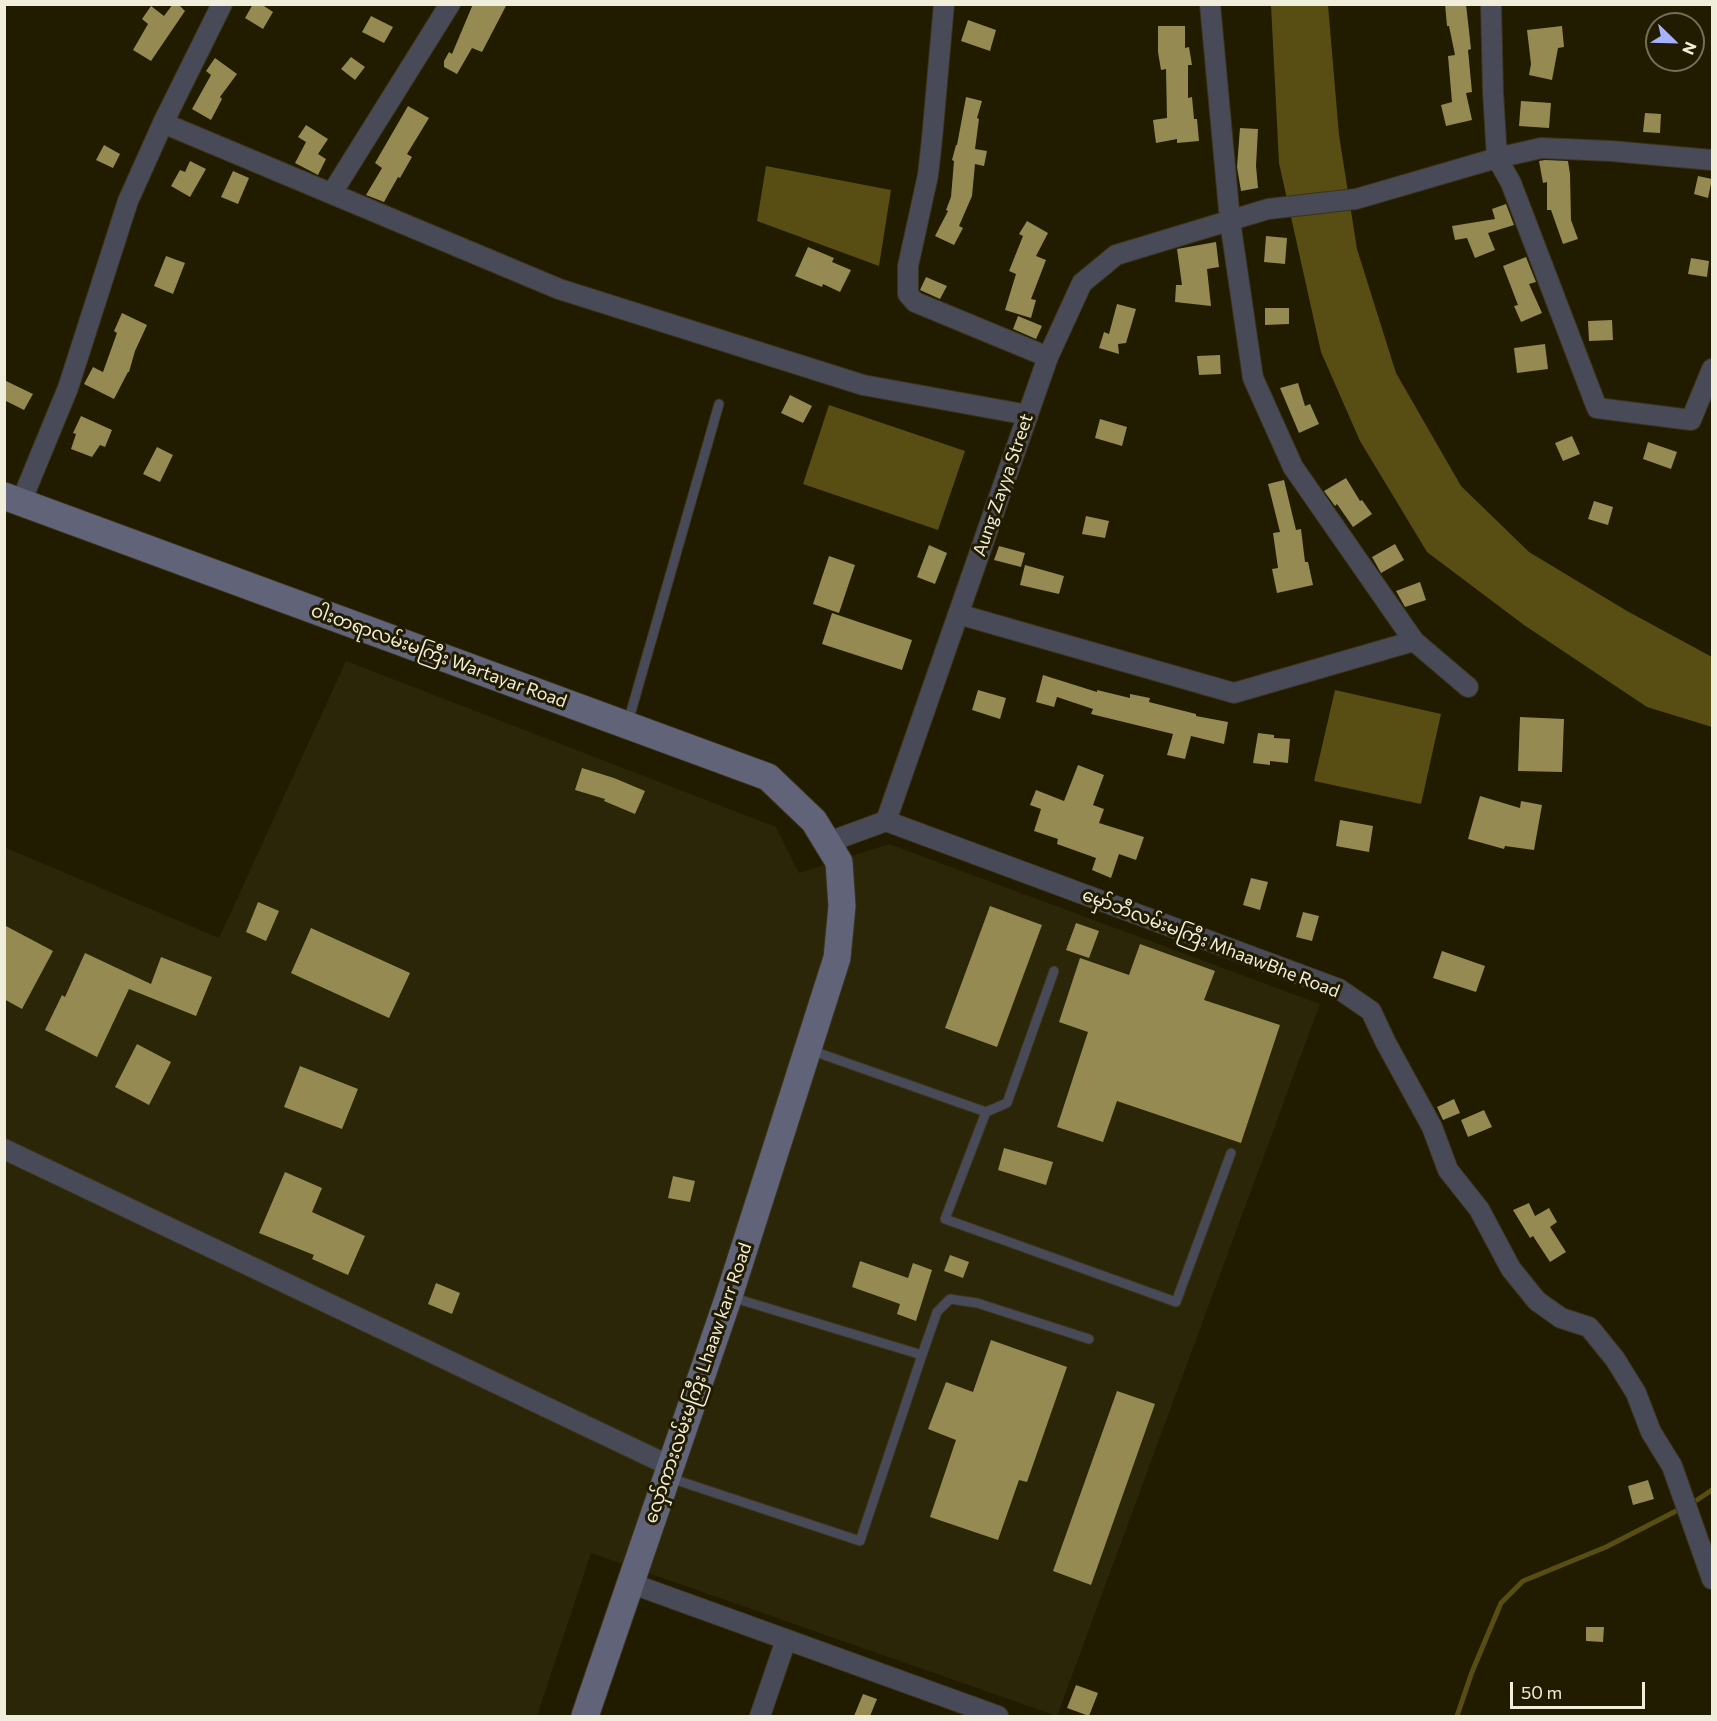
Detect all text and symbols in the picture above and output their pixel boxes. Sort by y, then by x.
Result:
north arrow [1645,12,1705,72]
text: N [1679,39,1701,58]
street label: Aung Zayya Street [968,411,1038,559]
street label: ဝါးတရာလမ်းမကြီး Wartayar Road [308,600,570,712]
street label: မှော်ဘီလမ်းမကြီး MhaawBhe Road [1079,884,1343,1002]
street label: လှော်ကားလမ်းမကြီး Lhaaw karr Road [640,1240,756,1526]
scale bar [1513,1670,1648,1708]
text: 50 m [1521,1681,1562,1703]

